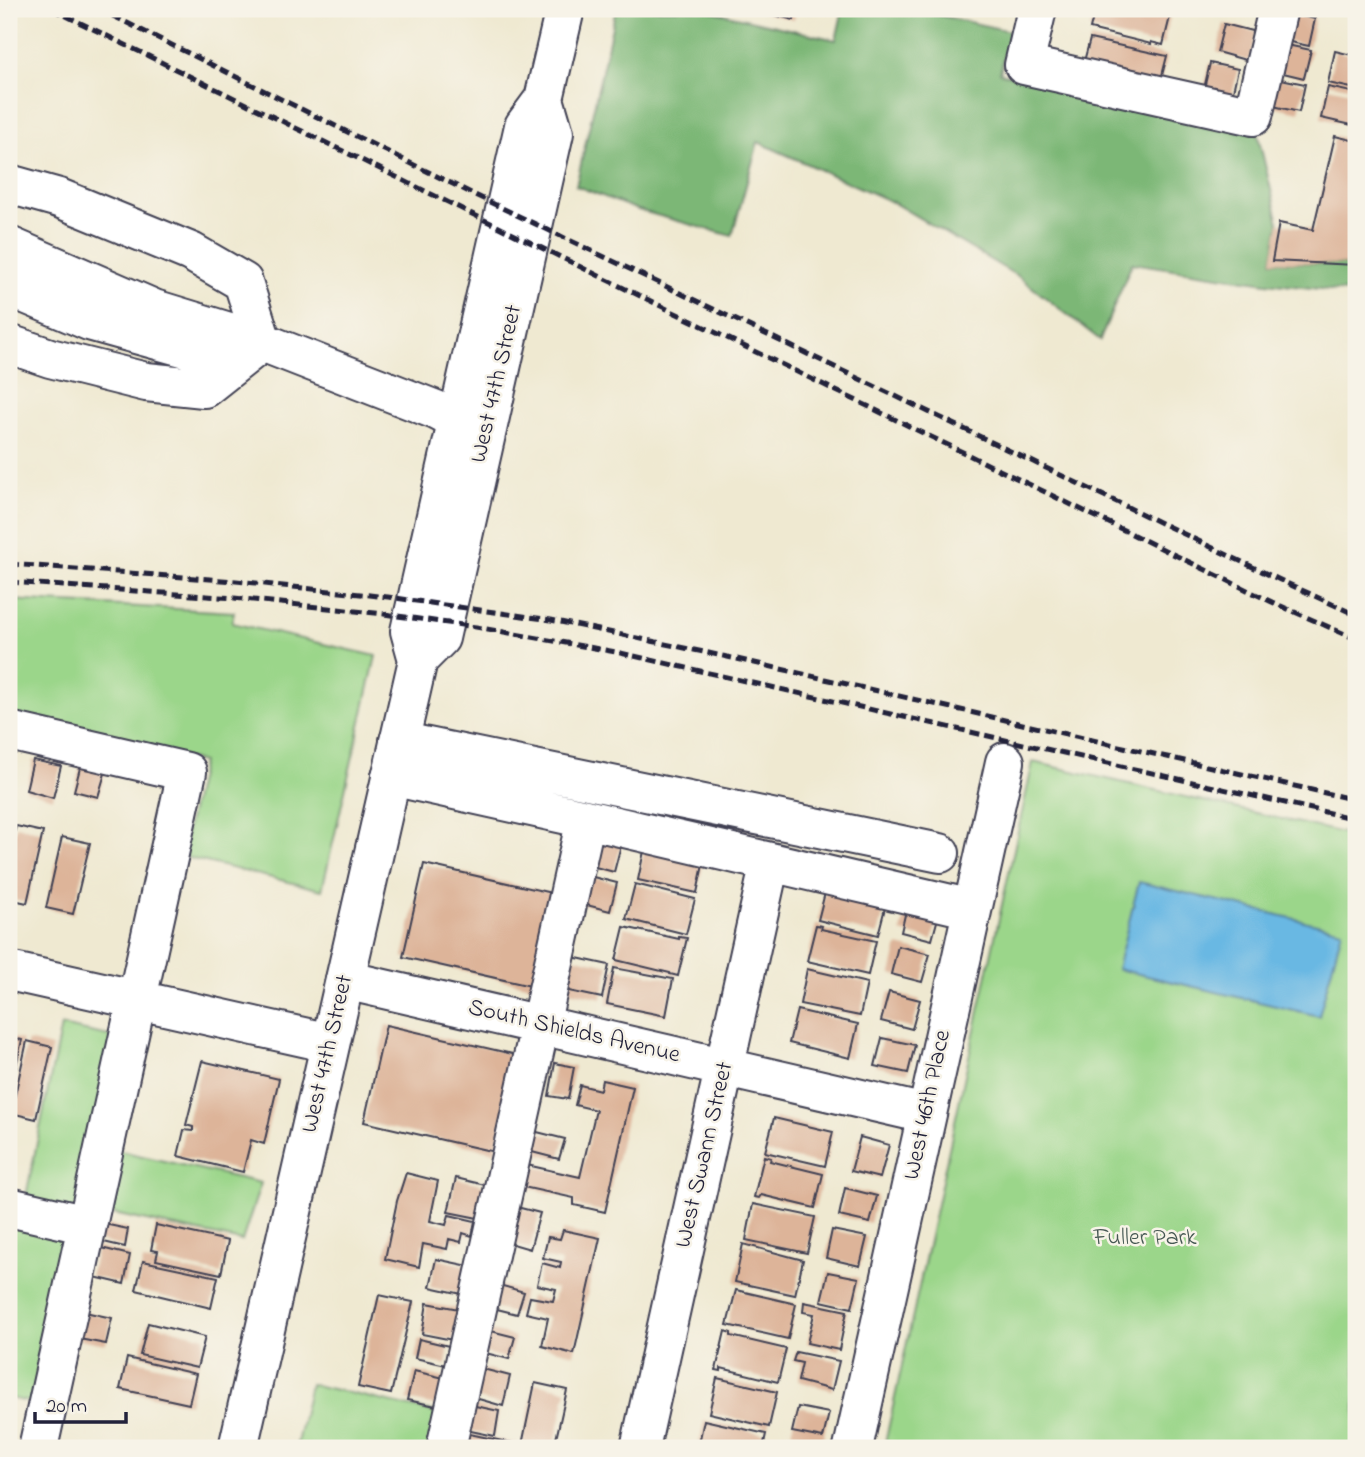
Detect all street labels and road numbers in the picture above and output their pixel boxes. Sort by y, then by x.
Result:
street label: West 47th Street [462,301,532,467]
street label: West 47th Street [293,971,363,1137]
street label: South Shields Avenue [465,991,684,1073]
street label: West 46th Place [895,1027,961,1183]
street label: West Swann Street [667,1059,743,1251]

